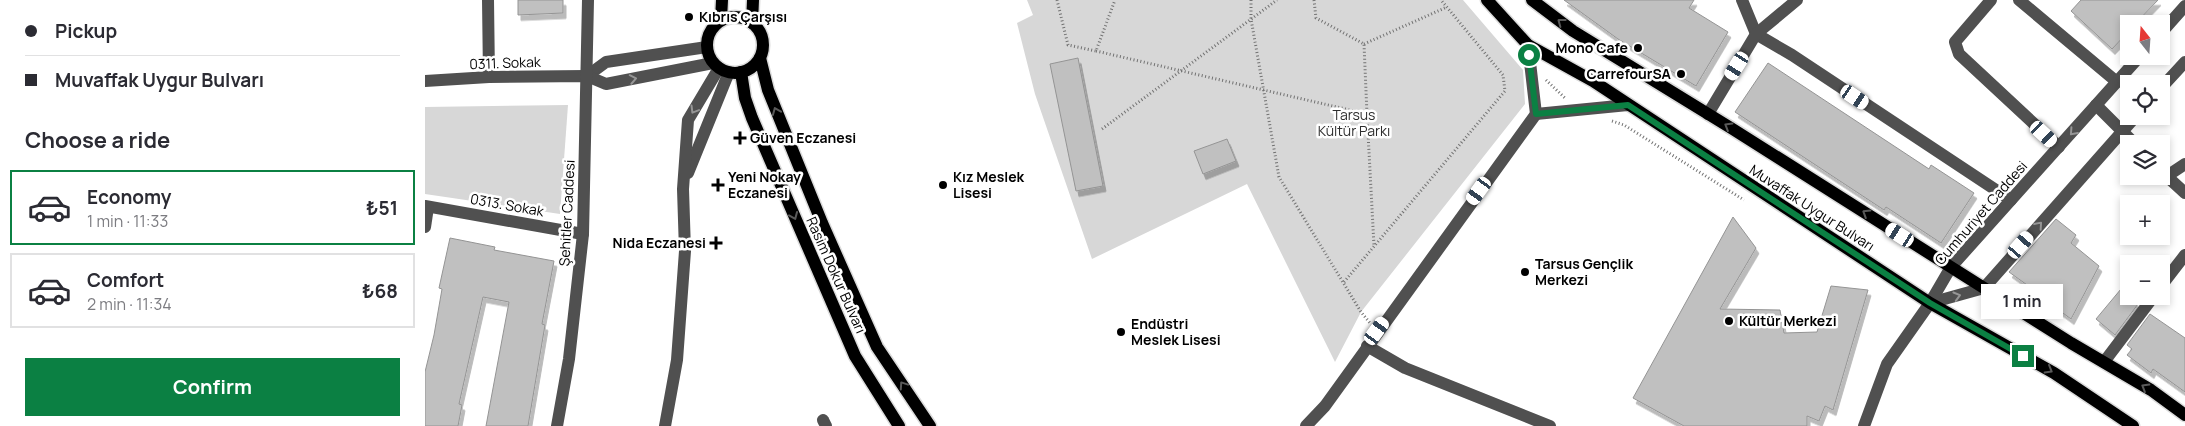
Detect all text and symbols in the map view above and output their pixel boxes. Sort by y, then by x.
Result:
place label: Kıbrıs Çarşısı [699,7,787,26]
marker: Kıbrıs Çarşısı [683,11,695,23]
north arrow [2120,15,2170,65]
map controls [2120,15,2170,305]
text: Pickup [55,18,117,44]
one-way arrow [1558,19,1567,27]
place label: Mono Cafe [1555,38,1628,57]
marker: Mono Cafe [1632,42,1644,54]
route start [1518,44,1540,66]
car [1722,49,1751,83]
street label: 0311. Sokak [469,52,542,73]
place label: CarrefourSA [1587,64,1672,83]
text: Muvaffak Uygur Bulvarı [55,67,264,93]
marker: CarrefourSA [1675,68,1687,80]
one-way arrow [629,74,638,84]
button: locate [2120,75,2170,125]
car [1838,82,1871,112]
one-way arrow [691,104,700,114]
park label: Tarsus Kültür Parkı [1318,105,1390,140]
one-way arrow [772,107,783,116]
car [2027,118,2060,150]
one-way arrow [1725,123,1734,133]
text: Choose a ride [25,125,170,155]
one-way arrow [2069,126,2078,135]
place label: Güven Eczanesi [750,128,856,147]
marker: Güven Eczanesi [734,132,746,144]
button: layers [2120,135,2170,185]
street label: Cumhuriyet Caddesi [1930,157,2031,269]
street label: Şehitler Caddesi [554,159,579,267]
street label: Muvaffak Uygur Bulvarı [1746,160,1878,255]
place label: Yeni Nokay Eczanesi [728,167,801,202]
place label: Kız Meslek Lisesi [953,167,1025,202]
car [1464,174,1493,208]
marker: Yeni Nokay Eczanesi [712,179,724,191]
marker: Kız Meslek Lisesi [937,179,949,191]
text: Economy [87,184,171,210]
icon: car [27,185,72,230]
street label: 0313. Sokak [469,189,546,221]
text: ₺51 [366,195,398,221]
button: + [2120,195,2170,245]
text: 1 min · 11:33 [87,210,168,232]
one-way arrow [1862,210,1871,219]
one-way arrow [788,211,798,219]
street label: Rasim Dokur Bulvarı [802,214,871,336]
car [1883,221,1916,249]
one-way arrow [2033,221,2042,230]
car [2005,229,2036,261]
place label: Nida Eczanesi [613,233,706,252]
marker: Nida Eczanesi [710,237,722,249]
place label: Tarsus Gençlik Merkezi [1535,254,1633,289]
button: − [2120,255,2170,305]
marker: Tarsus Gençlik Merkezi [1519,266,1531,278]
text: Comfort [87,267,164,293]
icon: car [27,268,72,313]
text: ₺68 [362,278,398,304]
callout: 1 min [1982,284,2064,318]
text: 1 min [2002,290,2042,312]
one-way arrow [1952,291,1961,301]
text: 2 min · 11:34 [87,293,172,315]
place label: Kültür Merkezi [1739,311,1837,330]
place label: Endüstri Meslek Lisesi [1131,314,1221,349]
car [1362,314,1391,348]
marker: Kültür Merkezi [1723,315,1735,327]
marker: Endüstri Meslek Lisesi [1115,326,1127,338]
route end [2012,345,2034,367]
button: Confirm [25,358,400,416]
one-way arrow [2043,364,2052,374]
one-way arrow [900,382,909,391]
one-way arrow [2141,384,2150,393]

